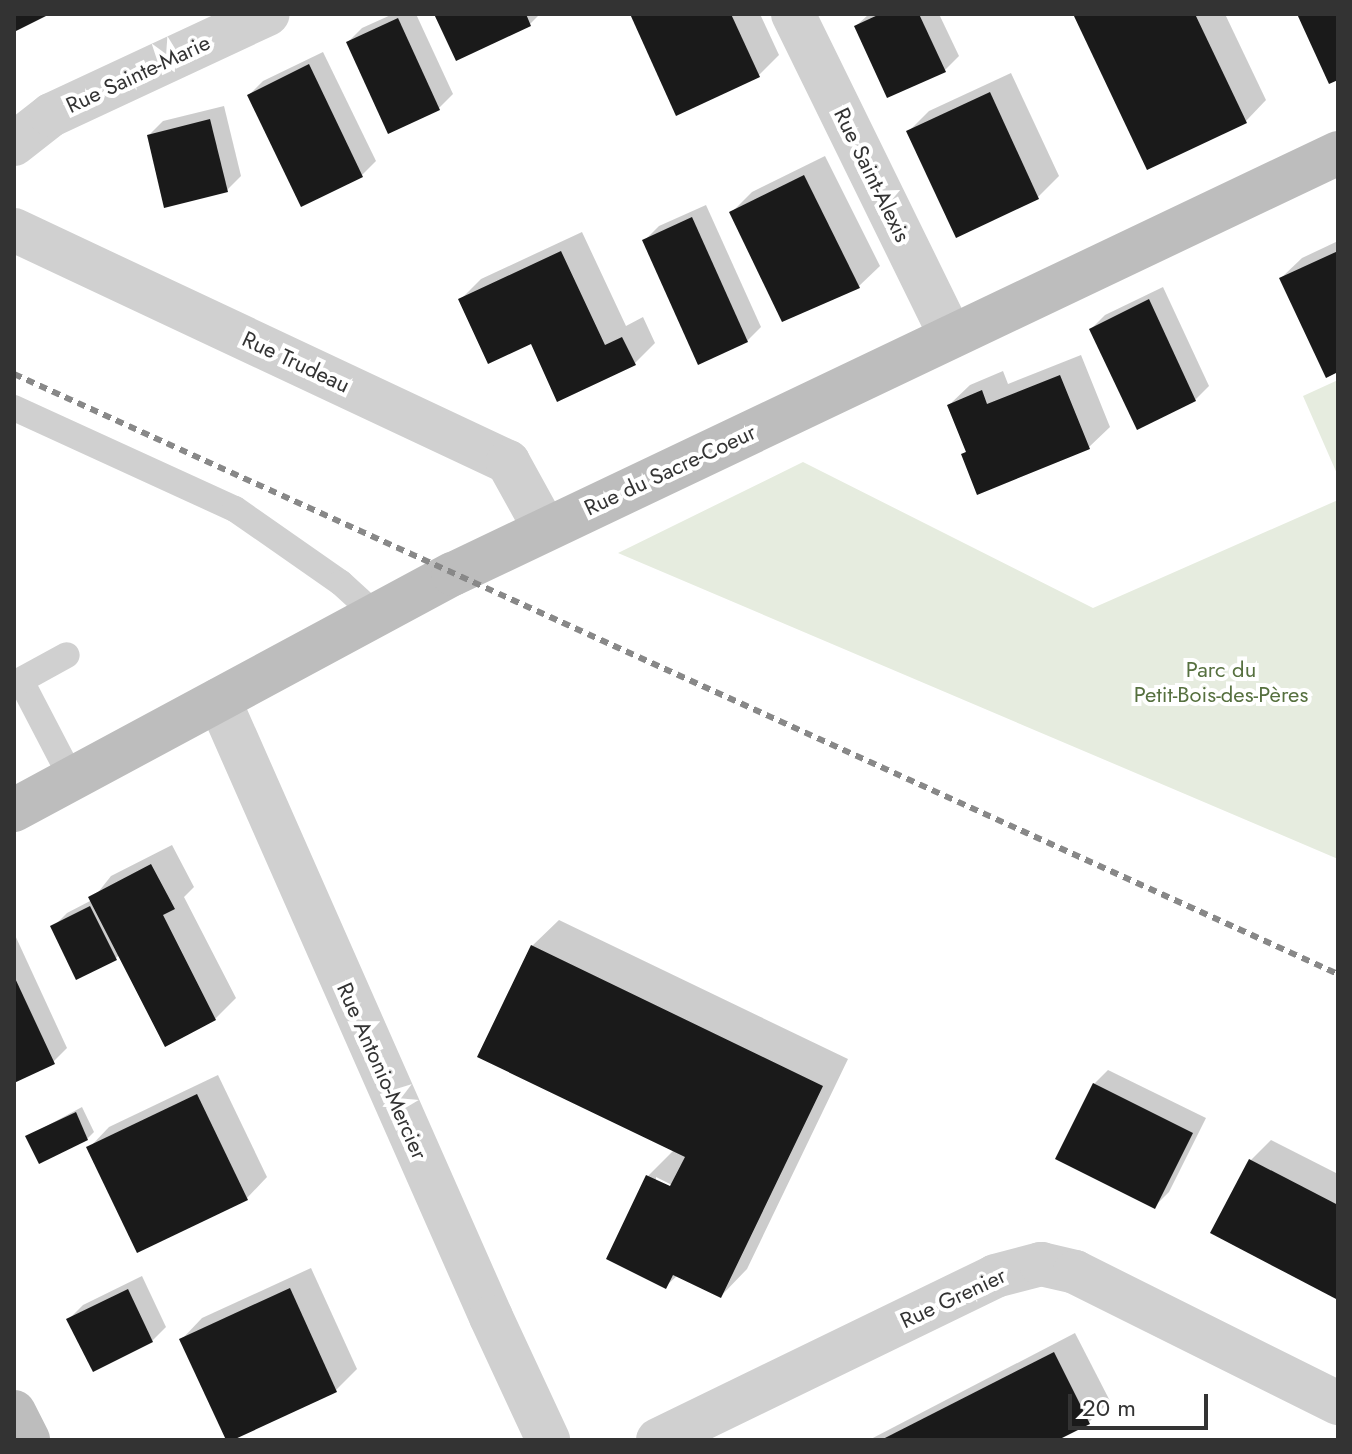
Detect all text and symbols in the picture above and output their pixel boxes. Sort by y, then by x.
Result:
street label: Rue Sainte-Marie [62,29,214,119]
street label: Rue Saint-Alexis [828,104,916,246]
street label: Rue Trudeau [238,326,354,398]
street label: Rue du Sacre-Coeur [580,419,760,521]
park label: Parc du Petit-Bois-des-Pères [1134,656,1308,708]
street label: Rue Antonio-Mercier [331,979,433,1163]
street label: Rue Grenier [896,1262,1010,1334]
scale bar [1072,1378,1212,1428]
text: 20 m [1082,1390,1136,1425]

